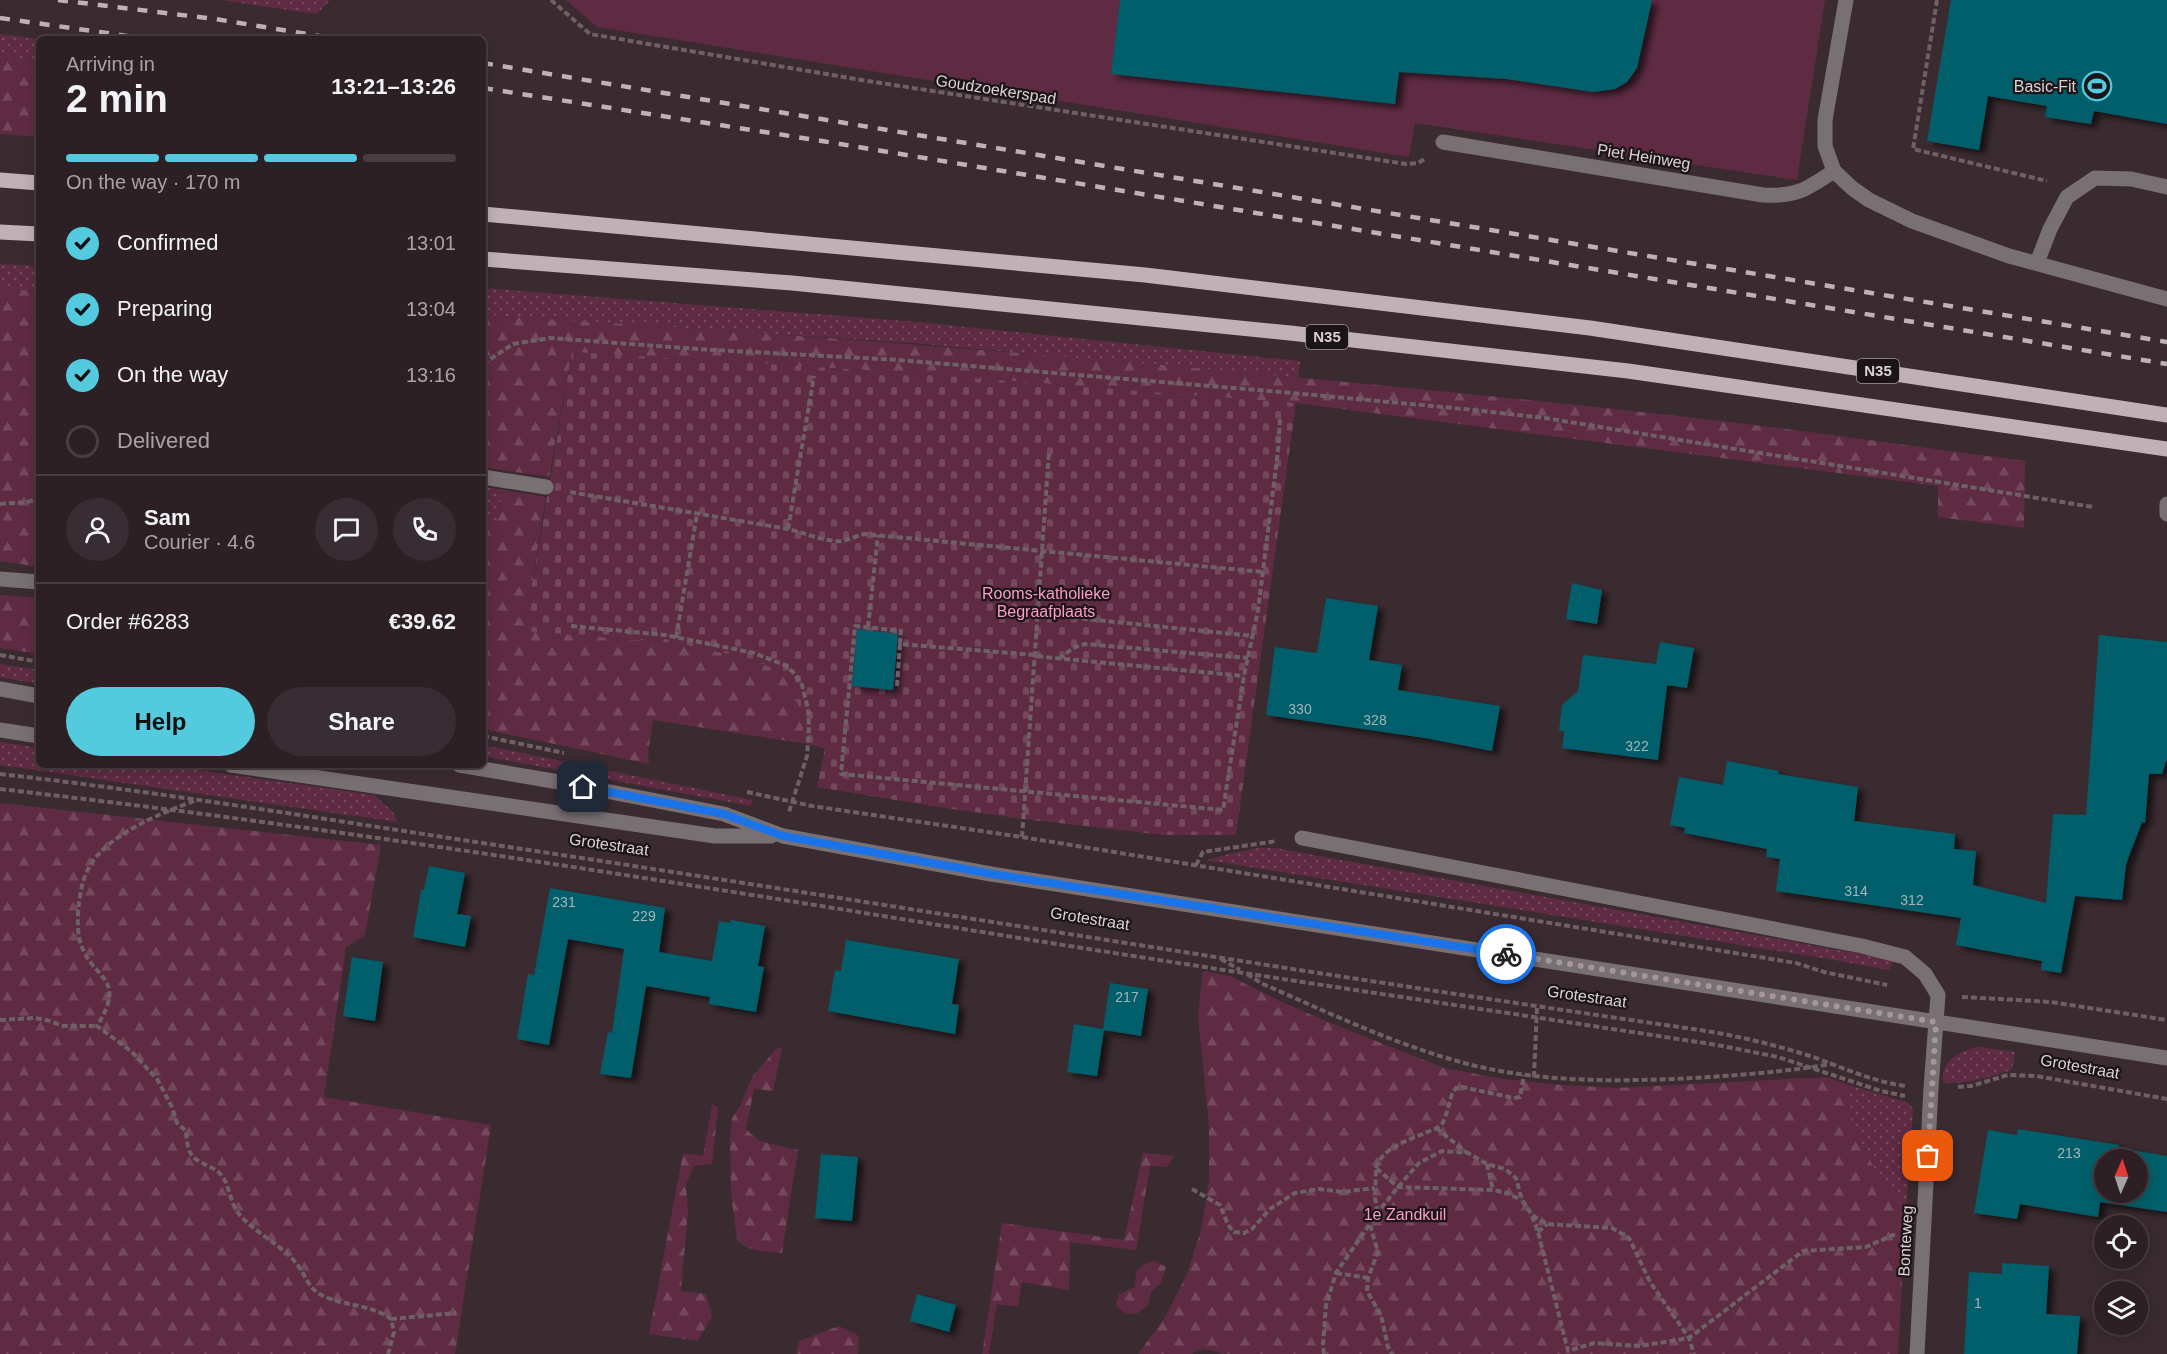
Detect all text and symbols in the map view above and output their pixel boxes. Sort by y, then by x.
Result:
text: Arriving in [66,53,155,75]
sports icon: Basic-Fit [2081,70,2113,102]
street label: Goudzoekerspad [934,72,1057,107]
text: 13:21–13:26 [331,74,456,99]
text: 2 min [66,77,168,120]
place label: Basic-Fit [2014,78,2077,95]
street label: Piet Heinweg [1596,141,1692,172]
text: On the way · 170 m [66,171,241,193]
icon: check [66,227,99,260]
text: Confirmed [117,230,218,255]
text: 13:01 [406,232,456,254]
icon: check [66,293,99,326]
text: Preparing [117,296,212,321]
text: 13:04 [406,298,456,320]
road number: N35 [1306,325,1348,349]
icon: check [66,359,99,392]
road number: N35 [1857,359,1899,383]
text: On the way [117,362,228,387]
text: 13:16 [406,364,456,386]
text: Delivered [117,428,210,453]
button: person [66,498,129,561]
button: chat [315,498,378,561]
button: phone [393,498,456,561]
text: Sam [144,505,190,530]
text: Courier · 4.6 [144,531,255,553]
park label: Rooms-katholieke Begraafplaats [982,585,1110,620]
text: Order #6283 [66,609,190,634]
text: €39.62 [389,609,456,634]
button: Help [66,687,255,756]
button: Share [267,687,456,756]
house number: 330 [1288,701,1312,717]
house number: 328 [1363,712,1387,728]
house number: 322 [1625,738,1649,754]
pin [557,761,608,812]
icon: home [566,770,599,803]
street label: Grotestraat [568,831,650,859]
house number: 314 [1844,883,1868,899]
house number: 312 [1900,892,1924,908]
house number: 231 [552,894,576,910]
street label: Grotestraat [1049,904,1131,933]
house number: 229 [632,908,656,924]
courier [1476,924,1536,984]
icon: bike [1490,938,1523,971]
street label: Grotestraat [1546,983,1628,1011]
house number: 217 [1115,989,1139,1005]
street label: Grotestraat [2039,1051,2121,1082]
pin [1902,1130,1953,1181]
icon: bag [1911,1139,1944,1172]
house number: 213 [2057,1145,2081,1161]
north arrow [2094,1149,2148,1203]
map controls [2094,1149,2148,1335]
street label: Bonteweg [1895,1205,1916,1277]
park label: 1e Zandkuil [1364,1206,1446,1223]
button: locate [2094,1215,2148,1269]
button: layers [2094,1281,2148,1335]
house number: 1 [1974,1295,1982,1311]

